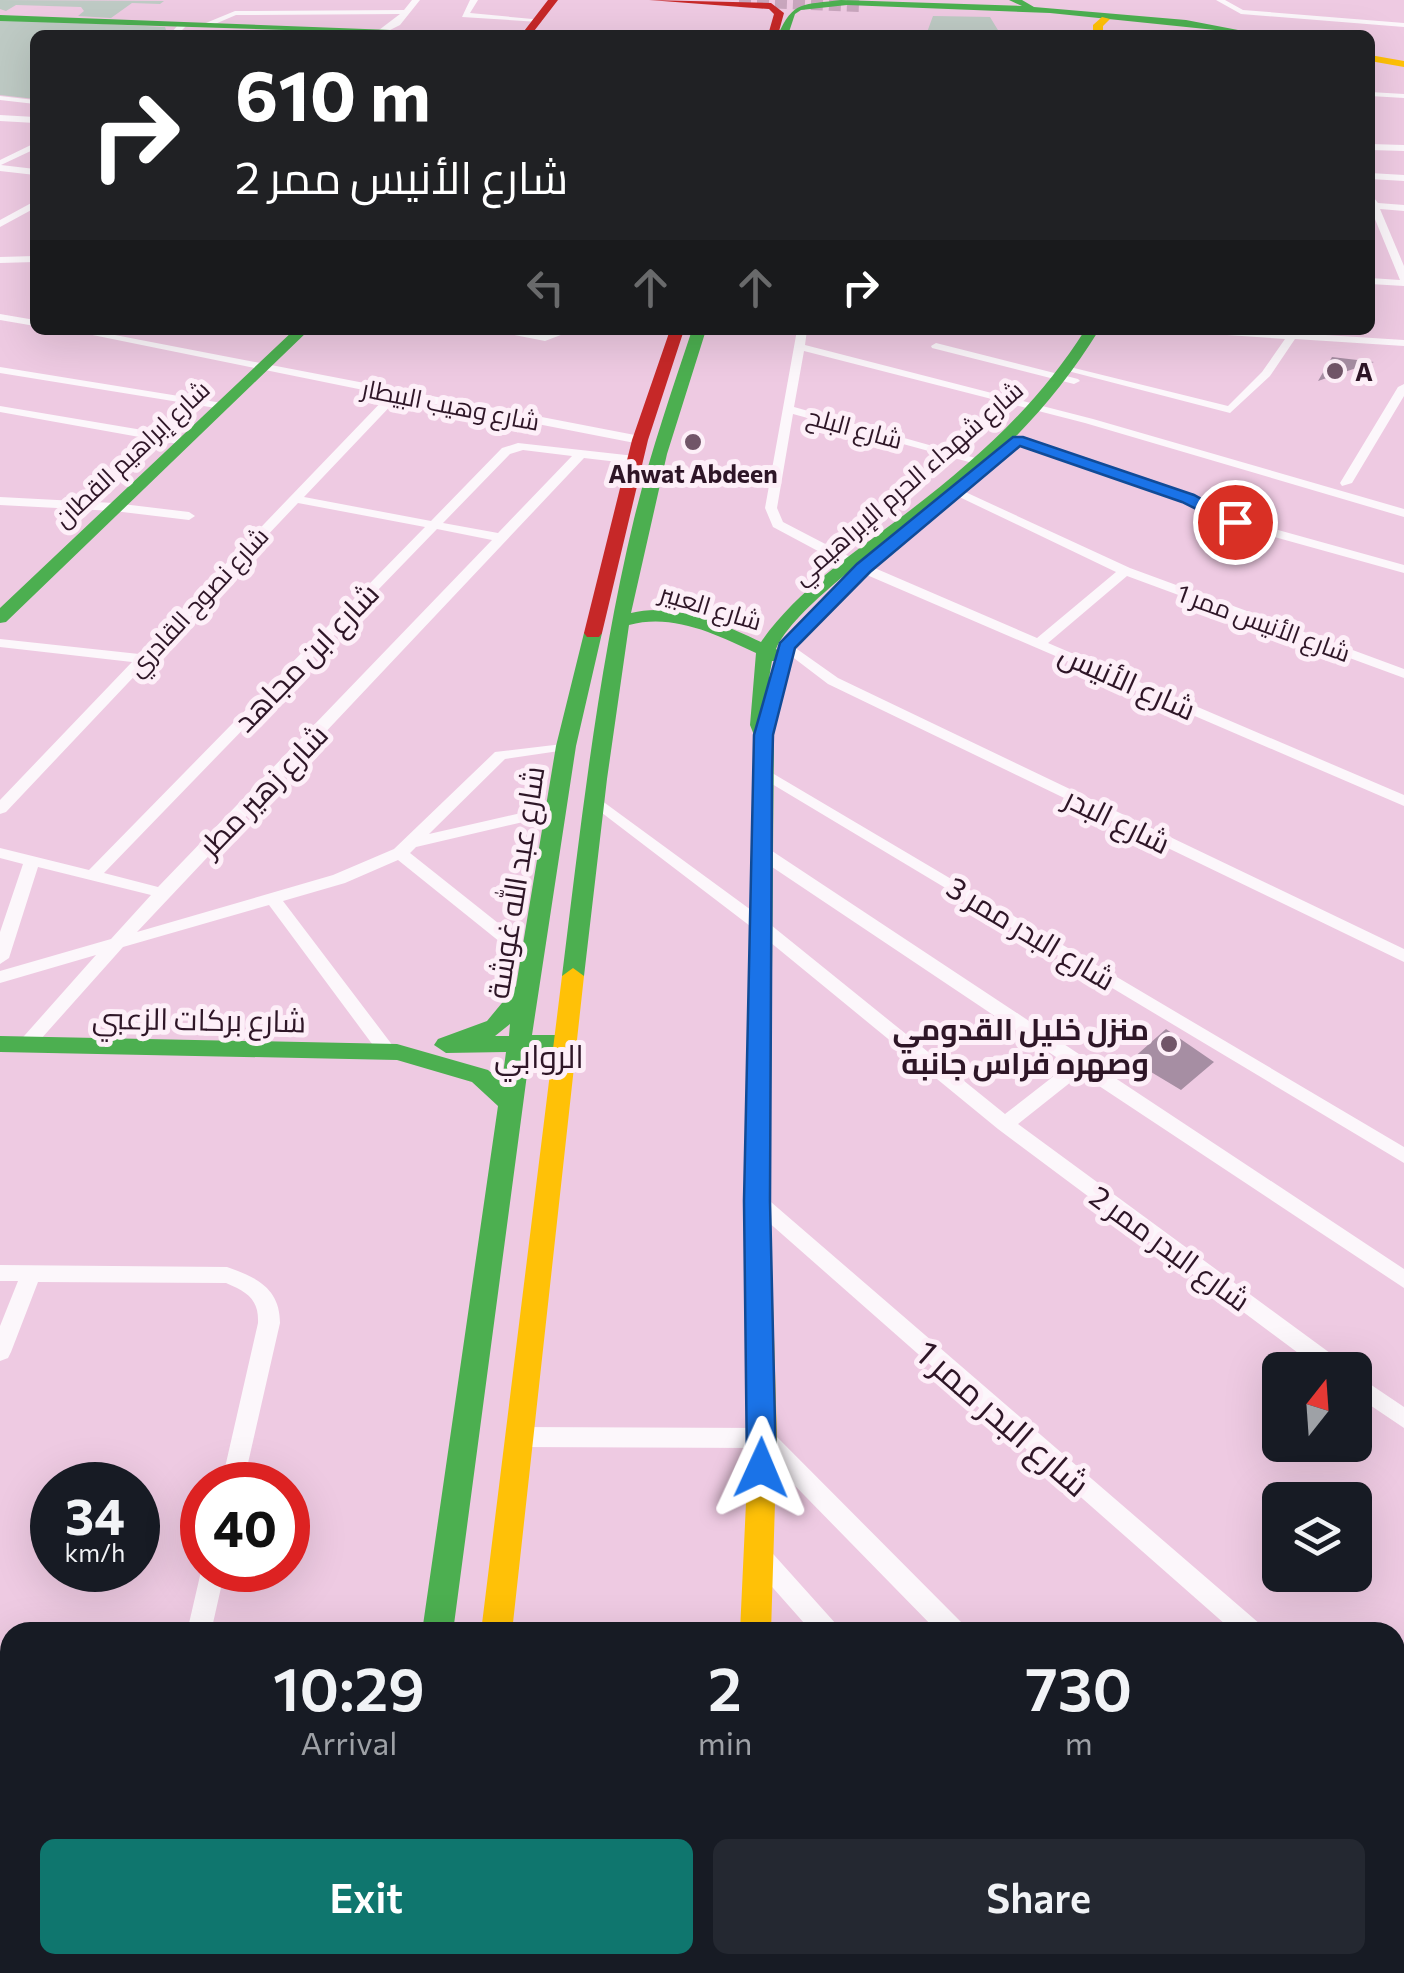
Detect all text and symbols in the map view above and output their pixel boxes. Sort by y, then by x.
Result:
text: 610 m [235,50,431,135]
icon: right [70,70,200,200]
text: شارع الأنيس ممر 2 [235,148,568,203]
icon: left [518,260,573,315]
icon: ahead [623,260,678,315]
icon: ahead [728,260,783,315]
icon: right [833,260,888,315]
place label: A [1355,356,1373,386]
marker: A [1324,360,1346,382]
street label: شارع وهيب البيطار [357,372,542,439]
street label: شارع إبراهيم القطان [47,373,218,536]
street label: شارع شهداء الحرم الإبراهيمي [786,374,1032,595]
street label: شارع البلح [803,400,906,457]
marker: Ahwat Abdeen [682,431,704,453]
place label: Ahwat Abdeen [608,458,778,488]
pin [1193,480,1278,565]
icon: arrive [1208,495,1263,550]
street label: شارع نصوح القادري [120,520,278,686]
street label: شارع ابن مجاهد [225,574,388,741]
street label: شارع العبير [654,576,766,639]
street label: شارع الأنيس ممر 1 [1172,577,1355,670]
street label: شارع الأنيس [1052,634,1202,730]
street label: شارع زهير مطر [188,715,337,867]
street label: شارع عبد الله غوشة [477,763,555,1002]
street label: شارع البدر [1056,777,1177,864]
street label: شارع البدر ممر 3 [939,867,1123,1000]
street label: شارع بركات الزعبي [91,998,306,1045]
place label: منزل خليل القدومي وصهره فراس جانبه [892,1009,1149,1082]
marker: منزل خليل القدومي وصهره فراس جانبه [1158,1033,1180,1055]
district label: الروابي [494,1035,584,1082]
street label: شارع البدر ممر 2 [1081,1176,1259,1321]
street label: شارع البدر ممر 1 [905,1330,1100,1507]
north arrow [1262,1352,1372,1462]
map controls [1262,1352,1372,1592]
position arrow [709,1416,813,1520]
speed limit sign: 40 [180,1462,310,1592]
button: layers [1262,1482,1372,1592]
text: 34 [65,1484,125,1545]
text: km/h [65,1537,125,1567]
text: 10:29 [273,1650,425,1723]
text: 2 [708,1650,742,1723]
text: 730 [1025,1650,1132,1723]
text: Arrival [300,1722,397,1762]
text: min [698,1722,752,1762]
text: m [1065,1722,1093,1762]
button: Exit [40,1839,693,1954]
button: Share [713,1839,1365,1954]

